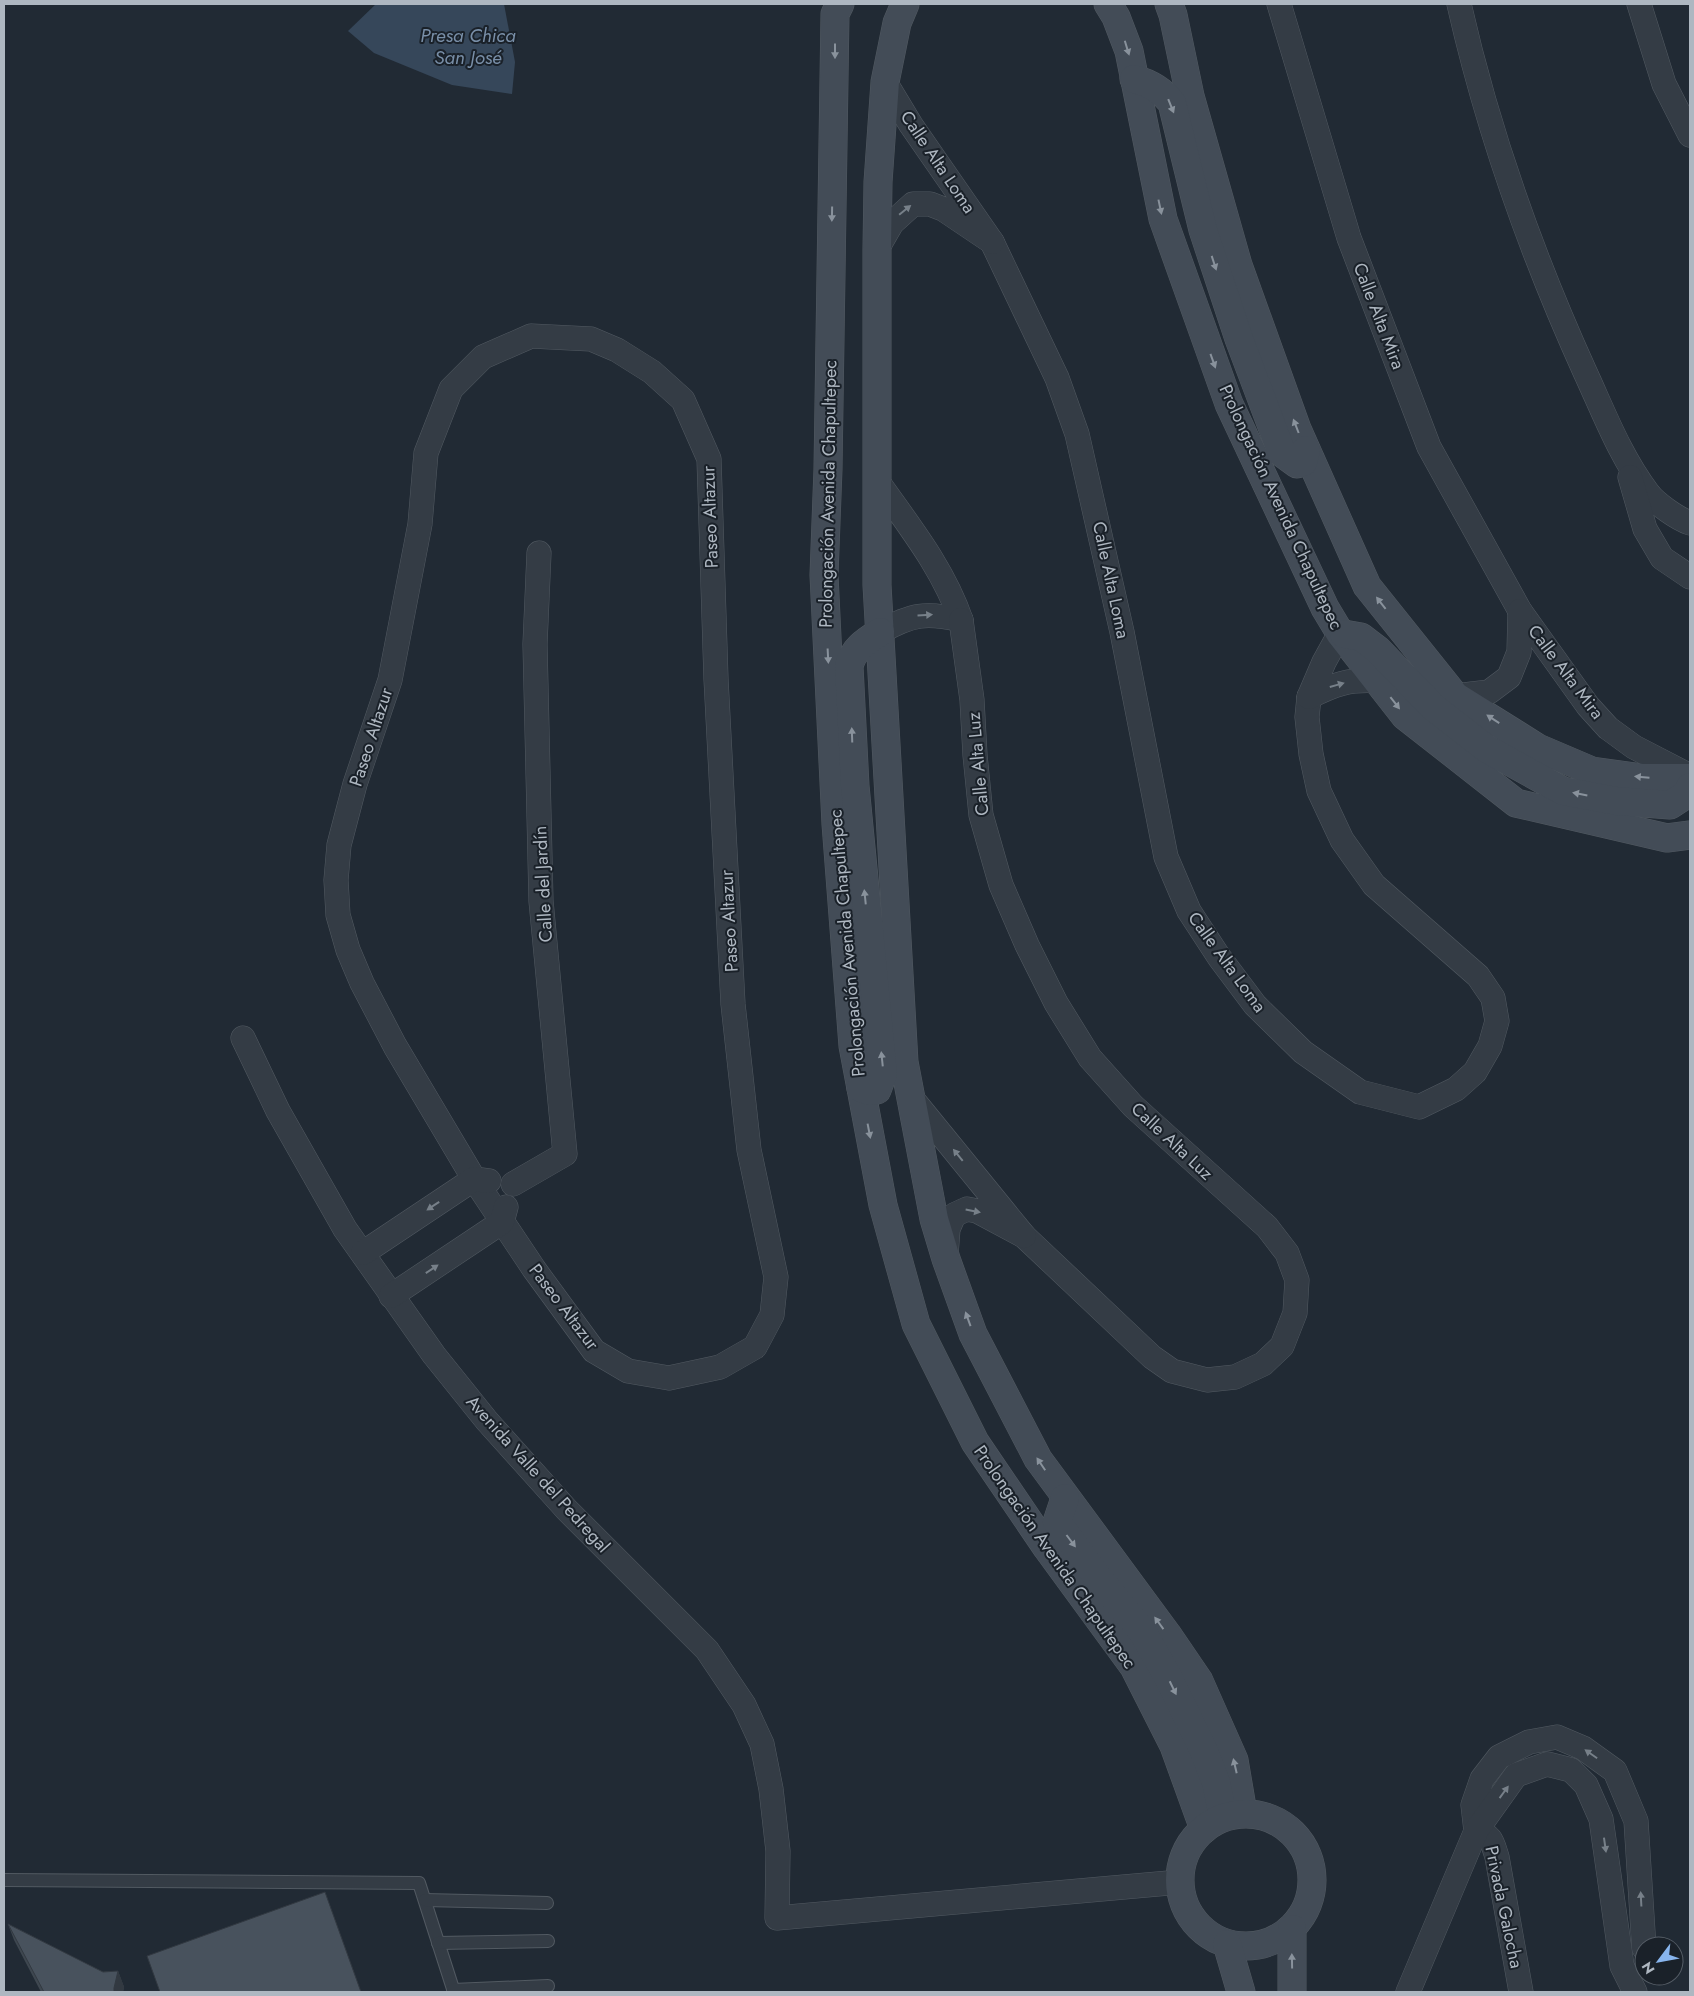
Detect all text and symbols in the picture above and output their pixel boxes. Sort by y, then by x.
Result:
water label: Presa Chica San José [420,22,516,71]
one-way arrow [1124,41,1131,56]
one-way arrow [831,44,839,60]
one-way arrow [1167,99,1175,114]
street label: Calle Alta Loma [894,105,982,219]
one-way arrow [1157,200,1165,216]
one-way arrow [898,204,911,215]
one-way arrow [828,206,836,222]
one-way arrow [1210,255,1218,270]
street label: Calle Alta Mira [1347,259,1411,373]
one-way arrow [1209,354,1217,369]
street label: Prolongación Avenida Chapultepec [813,360,843,628]
street label: Prolongación Avenida Chapultepec [1213,380,1349,634]
one-way arrow [1292,418,1300,433]
street label: Paseo Altazur [695,465,725,569]
street label: Calle Alta Loma [1086,519,1136,641]
one-way arrow [1376,597,1387,610]
one-way arrow [918,611,934,619]
street label: Calle Alta Mira [1522,619,1610,725]
one-way arrow [824,649,832,665]
one-way arrow [1329,681,1344,689]
street label: Paseo Altazur [343,683,399,790]
one-way arrow [1390,696,1400,710]
street label: Calle Alta Luz [960,710,995,817]
one-way arrow [1486,714,1499,724]
one-way arrow [848,727,856,743]
one-way arrow [1633,773,1649,781]
one-way arrow [1572,790,1587,798]
street label: Prolongación Avenida Chapultepec [822,808,872,1078]
street label: Calle del Jardín [527,825,559,943]
street label: Paseo Altazur [713,868,745,973]
one-way arrow [861,889,869,905]
street label: Calle Alta Loma [1182,906,1272,1018]
one-way arrow [878,1051,886,1067]
street label: Calle Alta Luz [1125,1096,1219,1186]
one-way arrow [865,1124,873,1139]
one-way arrow [952,1149,963,1162]
one-way arrow [426,1201,440,1211]
one-way arrow [965,1207,981,1215]
street label: Paseo Altazur [523,1258,606,1356]
one-way arrow [425,1264,438,1274]
one-way arrow [964,1312,971,1327]
street label: Avenida Valle del Pedregal [460,1389,616,1559]
street label: Prolongación Avenida Chapultepec [968,1440,1142,1674]
one-way arrow [1036,1458,1046,1471]
one-way arrow [1065,1534,1076,1547]
one-way arrow [1154,1616,1164,1630]
one-way arrow [1169,1681,1177,1695]
one-way arrow [1584,1749,1598,1759]
one-way arrow [1231,1758,1239,1773]
one-way arrow [1499,1786,1510,1799]
one-way arrow [1601,1837,1609,1853]
street label: Privada Galocha [1478,1843,1530,1971]
one-way arrow [1637,1891,1645,1907]
north arrow [1634,1936,1684,1986]
one-way arrow [1288,1952,1296,1968]
text: N [1637,1958,1659,1978]

